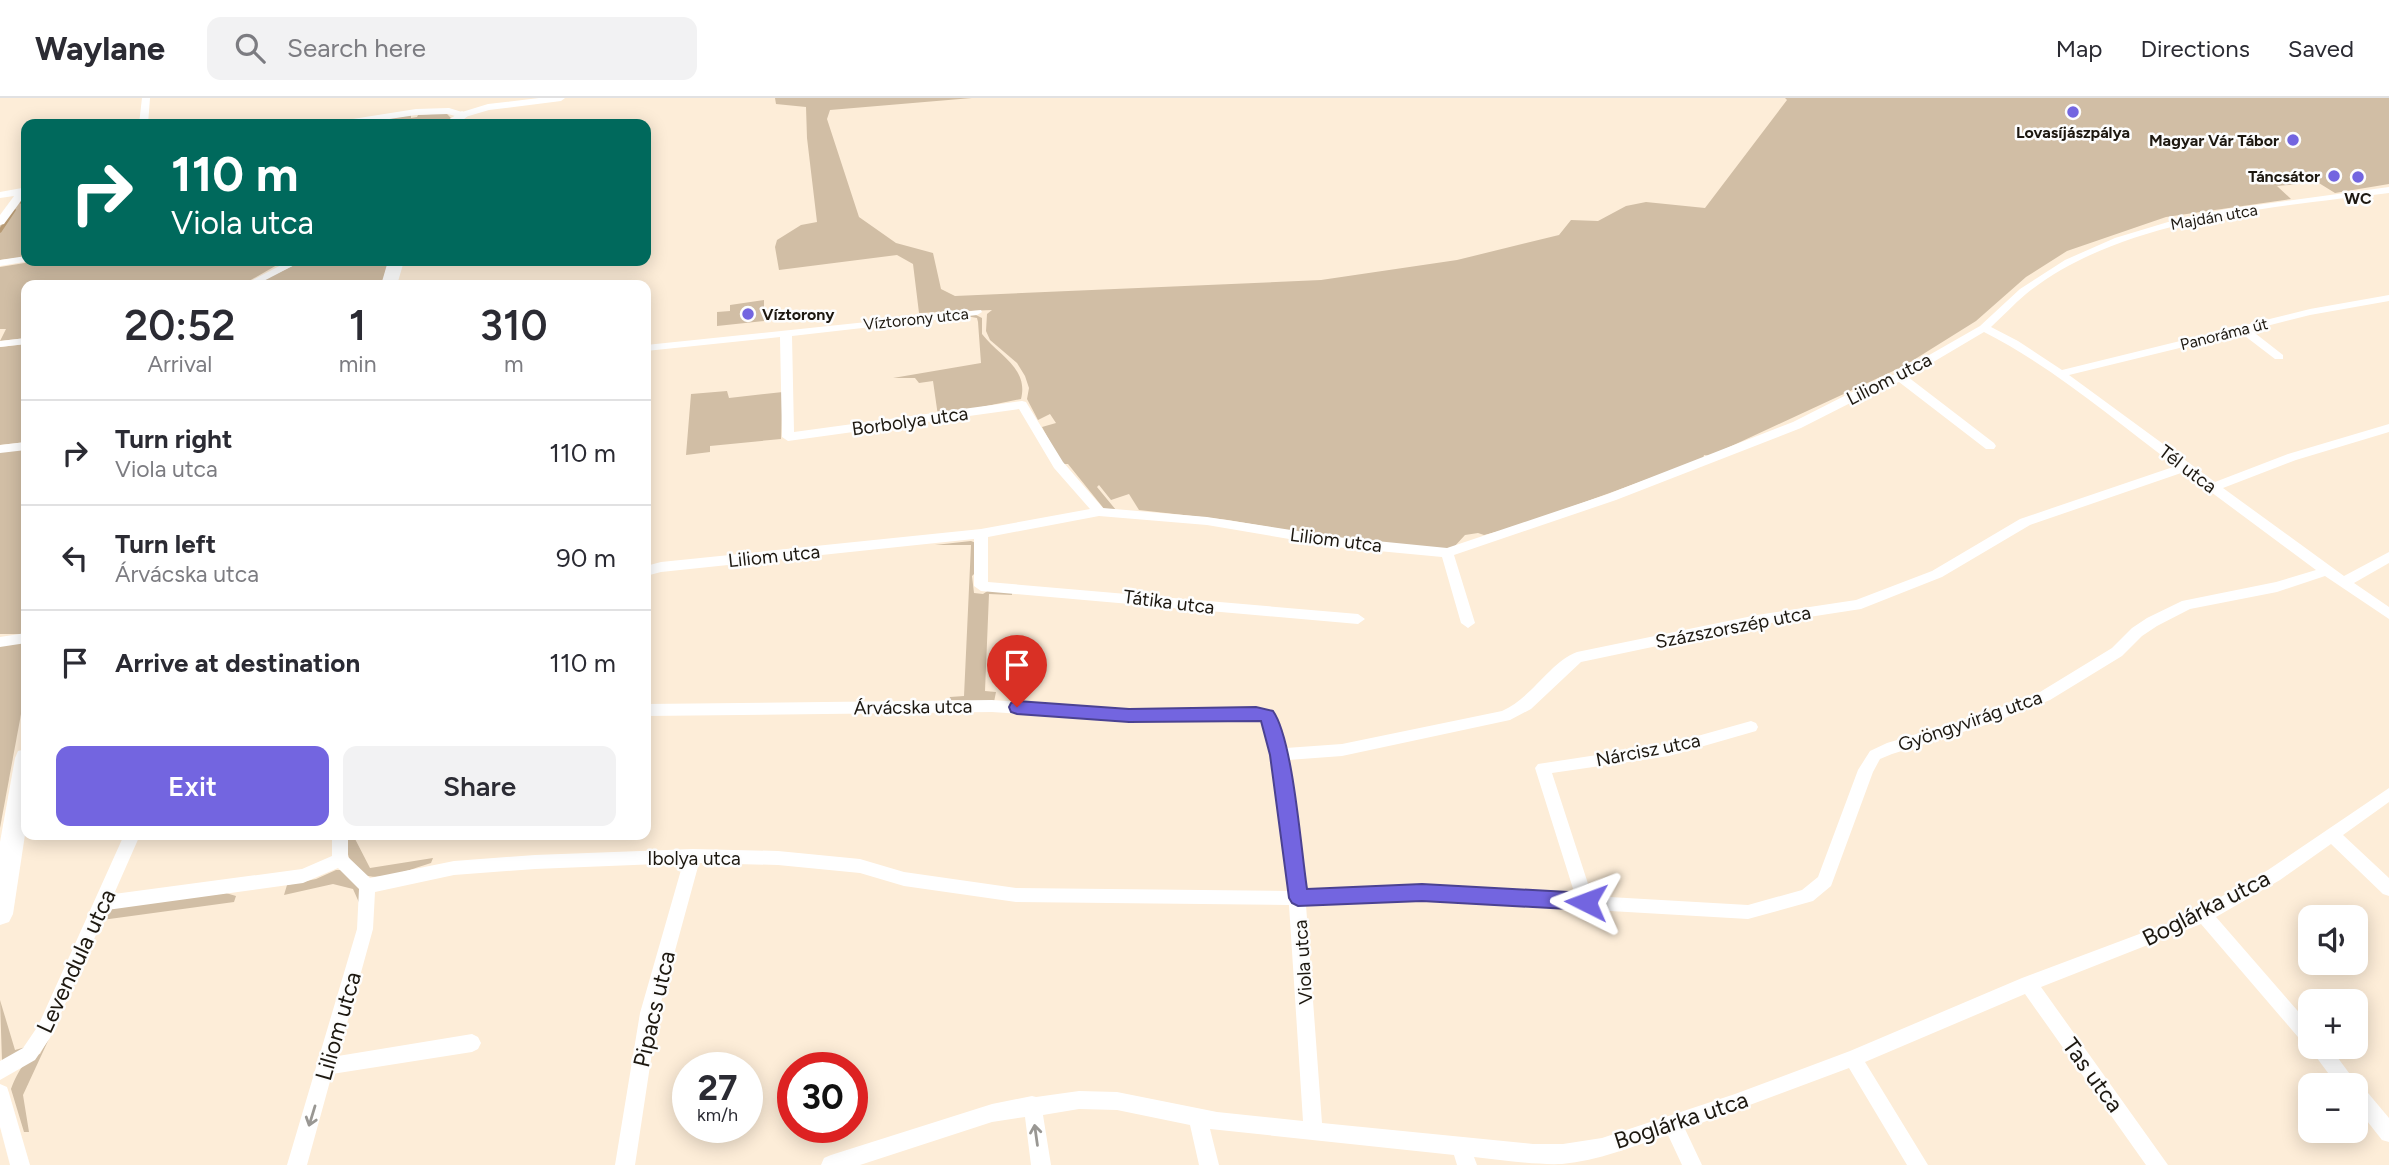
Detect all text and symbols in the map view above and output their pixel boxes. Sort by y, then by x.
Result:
search box [207,17,697,80]
text: Waylane [35,29,165,68]
icon: search [231,29,269,67]
text: Search here [287,32,426,64]
text: Map [2056,34,2102,63]
text: Directions [2140,34,2250,63]
text: Saved [2288,34,2354,63]
marker: Lovasíjászpálya [2065,104,2081,120]
place label: Lovasíjászpálya [2016,123,2130,142]
place label: Magyar Vár Tábor [2149,131,2279,150]
marker: Magyar Vár Tábor [2285,132,2301,148]
text: 110 m [171,144,299,203]
icon: right [56,147,147,238]
place label: Táncsátor [2248,167,2320,186]
marker: Táncsátor [2326,168,2342,184]
marker: WC [2350,169,2366,185]
place label: WC [2344,189,2372,208]
street label: Majdán utca [2169,200,2259,234]
text: Viola utca [171,204,314,242]
text: 20:52 [124,300,235,351]
text: 1 [349,300,366,351]
text: 310 [480,300,548,351]
street label: Víztorony utca [863,304,969,334]
place label: Víztorony [762,305,835,324]
marker: Víztorony [740,306,756,322]
street label: Panoráma út [2178,314,2270,354]
street label: Liliom utca [1843,348,1935,410]
text: Arrival [147,350,212,378]
text: min [339,350,377,378]
text: m [504,350,524,378]
street label: Borbolya utca [850,401,970,441]
text: Turn right [115,423,232,455]
icon: right [56,434,94,472]
text: 110 m [549,437,616,469]
street label: Tél utca [2155,440,2221,498]
text: Viola utca [115,455,218,483]
street label: Liliom utca [1289,523,1383,557]
text: Turn left [115,528,216,560]
icon: left [56,539,94,577]
street label: Liliom utca [727,540,821,572]
text: 90 m [556,542,616,574]
text: Árvácska utca [115,560,259,588]
street label: Tátika utca [1122,585,1216,619]
street label: Százszorszép utca [1653,601,1813,653]
pin [987,635,1047,707]
icon: arrive [56,644,94,682]
icon: arrive [998,646,1036,684]
text: Arrive at destination [115,647,360,679]
text: 110 m [549,647,616,679]
street label: Gyöngyvirág utca [1895,686,2045,756]
street label: Árvácska utca [853,694,973,720]
street label: Nárcisz utca [1594,729,1702,771]
button: Exit [56,746,329,826]
button: Share [343,746,616,826]
street label: Ibolya utca [647,847,741,870]
street label: Boglárka utca [2138,864,2274,952]
position arrow [1549,865,1623,939]
street label: Levendula utca [30,885,122,1037]
map controls [2298,905,2368,1143]
button: sound [2298,905,2368,975]
street label: Viola utca [1289,919,1317,1005]
street label: Pipacs utca [627,948,681,1070]
street label: Liliom utca [309,968,367,1084]
button: + [2298,989,2368,1059]
street label: Tas utca [2057,1032,2129,1118]
speed limit sign: 30 [777,1052,868,1143]
text: 27 [698,1067,737,1109]
button: − [2298,1073,2368,1143]
street label: Boglárka utca [1610,1085,1752,1155]
one-way arrow [305,1104,318,1126]
text: km/h [697,1104,738,1126]
one-way arrow [1030,1124,1043,1147]

